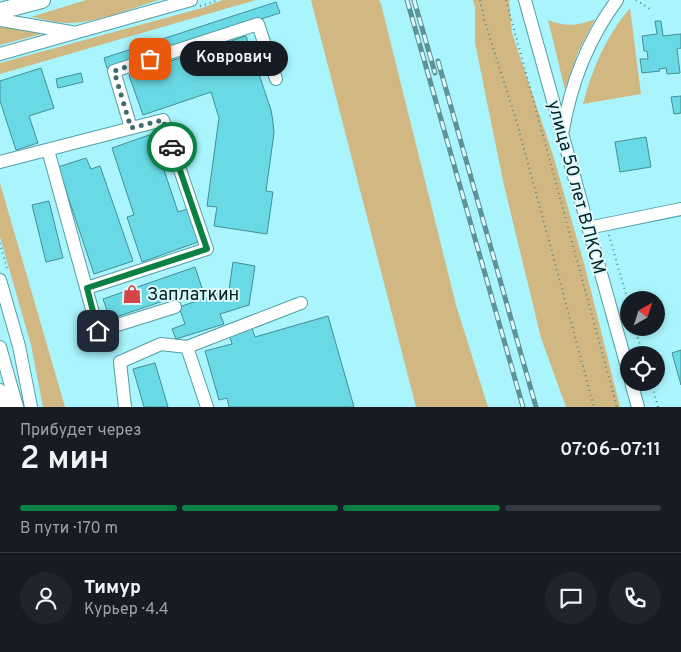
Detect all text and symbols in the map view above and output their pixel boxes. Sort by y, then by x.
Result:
pin [129,38,171,80]
callout: Коврович [180,42,288,76]
icon: bag [136,45,164,73]
text: Коврович [196,48,272,68]
street label: улица 50 лет ВЛКСМ [541,98,610,277]
courier [147,122,197,172]
icon: car [158,133,186,161]
shop icon: Заплаткин [121,283,143,305]
place label: Заплаткин [147,284,239,307]
north arrow [620,291,665,336]
map controls [620,291,665,391]
pin [77,310,119,352]
icon: home [84,317,112,345]
button: locate [620,346,665,391]
text: Прибудет через [20,421,142,441]
text: 07:06–07:11 [560,438,661,462]
text: 2 мин [20,440,109,480]
text: В пути · 170 m [20,519,118,539]
button: person [20,572,72,624]
button: chat [545,572,597,624]
button: phone [609,572,661,624]
text: Тимур [84,576,141,600]
text: Курьер · 4.4 [84,600,169,620]

